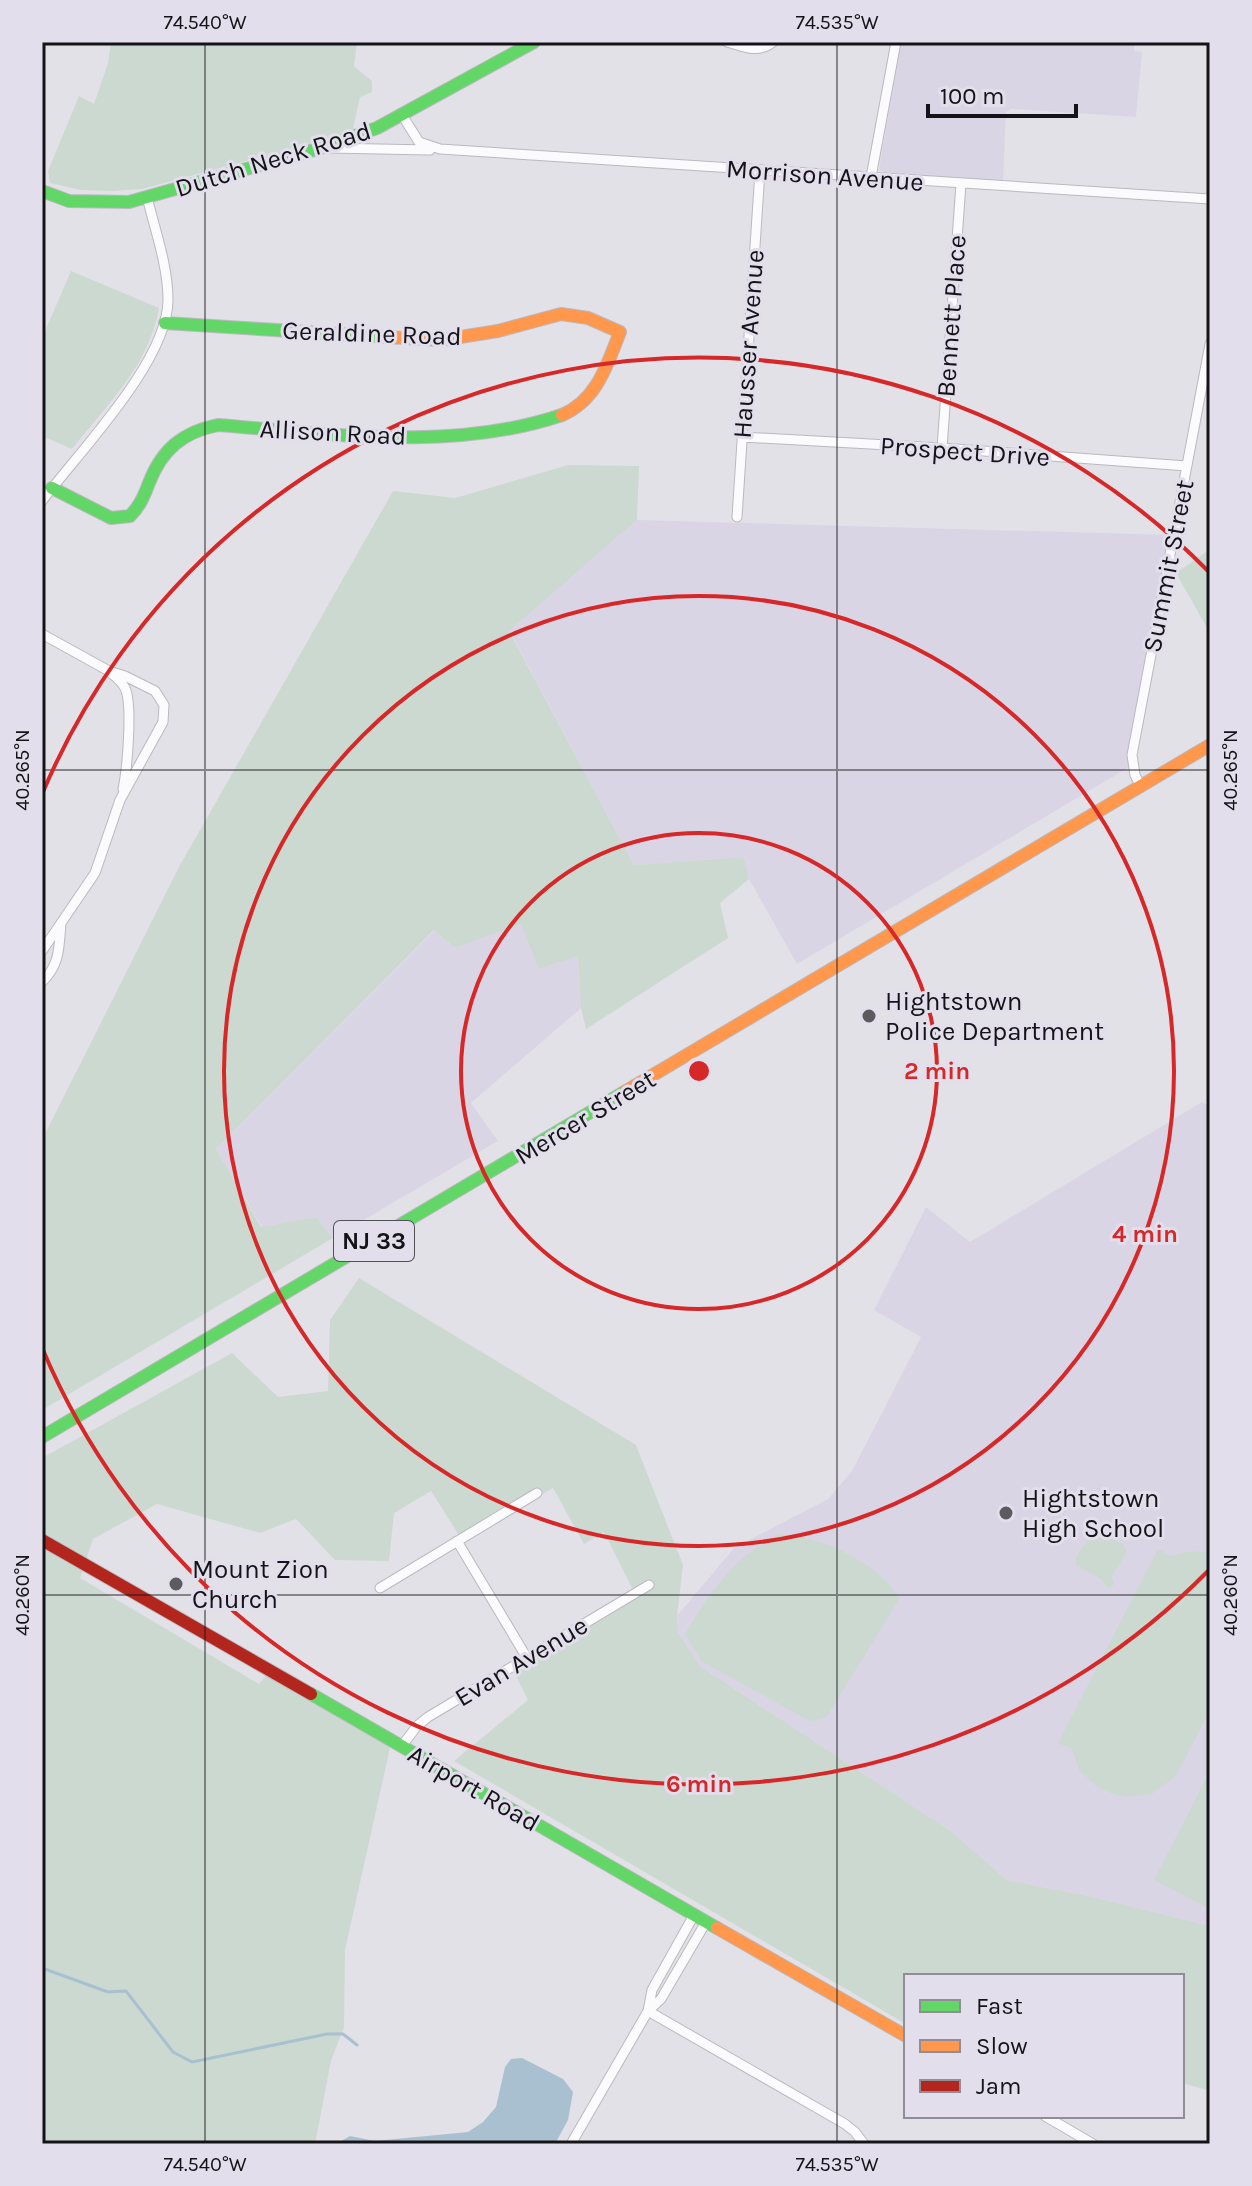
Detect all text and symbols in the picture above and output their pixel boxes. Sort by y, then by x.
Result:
text: 74.540°W [163,11,247,34]
text: 74.535°W [795,11,879,34]
scale bar [928,68,1076,118]
text: 100 m [940,82,1005,110]
street label: Dutch Neck Road [171,115,375,204]
street label: Morrison Avenue [725,153,925,198]
street label: Bennett Place [930,234,973,398]
street label: Hausser Avenue [726,249,771,440]
street label: Geraldine Road [282,315,462,352]
street label: Allison Road [259,413,407,452]
street label: Prospect Drive [879,430,1051,473]
street label: Summit Street [1137,477,1200,655]
text: 40.265°N [11,729,34,811]
text: 40.265°N [1219,729,1242,811]
place label: Hightstown Police Department [885,986,1104,1047]
marker: Hightstown Police Department [860,1007,878,1025]
centre of rings [685,1057,713,1085]
text: 2 min [904,1057,970,1085]
street label: Mercer Street [509,1063,661,1172]
text: 4 min [1112,1220,1178,1248]
road number: NJ 33 [334,1221,414,1261]
place label: Hightstown High School [1022,1483,1164,1544]
marker: Hightstown High School [997,1504,1015,1522]
text: 40.260°N [11,1554,34,1636]
place label: Mount Zion Church [192,1554,329,1615]
text: 40.260°N [1219,1554,1242,1636]
marker: Mount Zion Church [167,1575,185,1593]
street label: Evan Avenue [449,1610,593,1713]
street label: Airport Road [402,1738,545,1839]
text: 6 min [666,1770,732,1798]
legend [904,1974,1184,2118]
text: Fast [976,1992,1023,2020]
text: Slow [976,2032,1028,2060]
text: Jam [976,2072,1021,2100]
text: 74.540°W [163,2153,247,2176]
text: 74.535°W [795,2153,879,2176]

